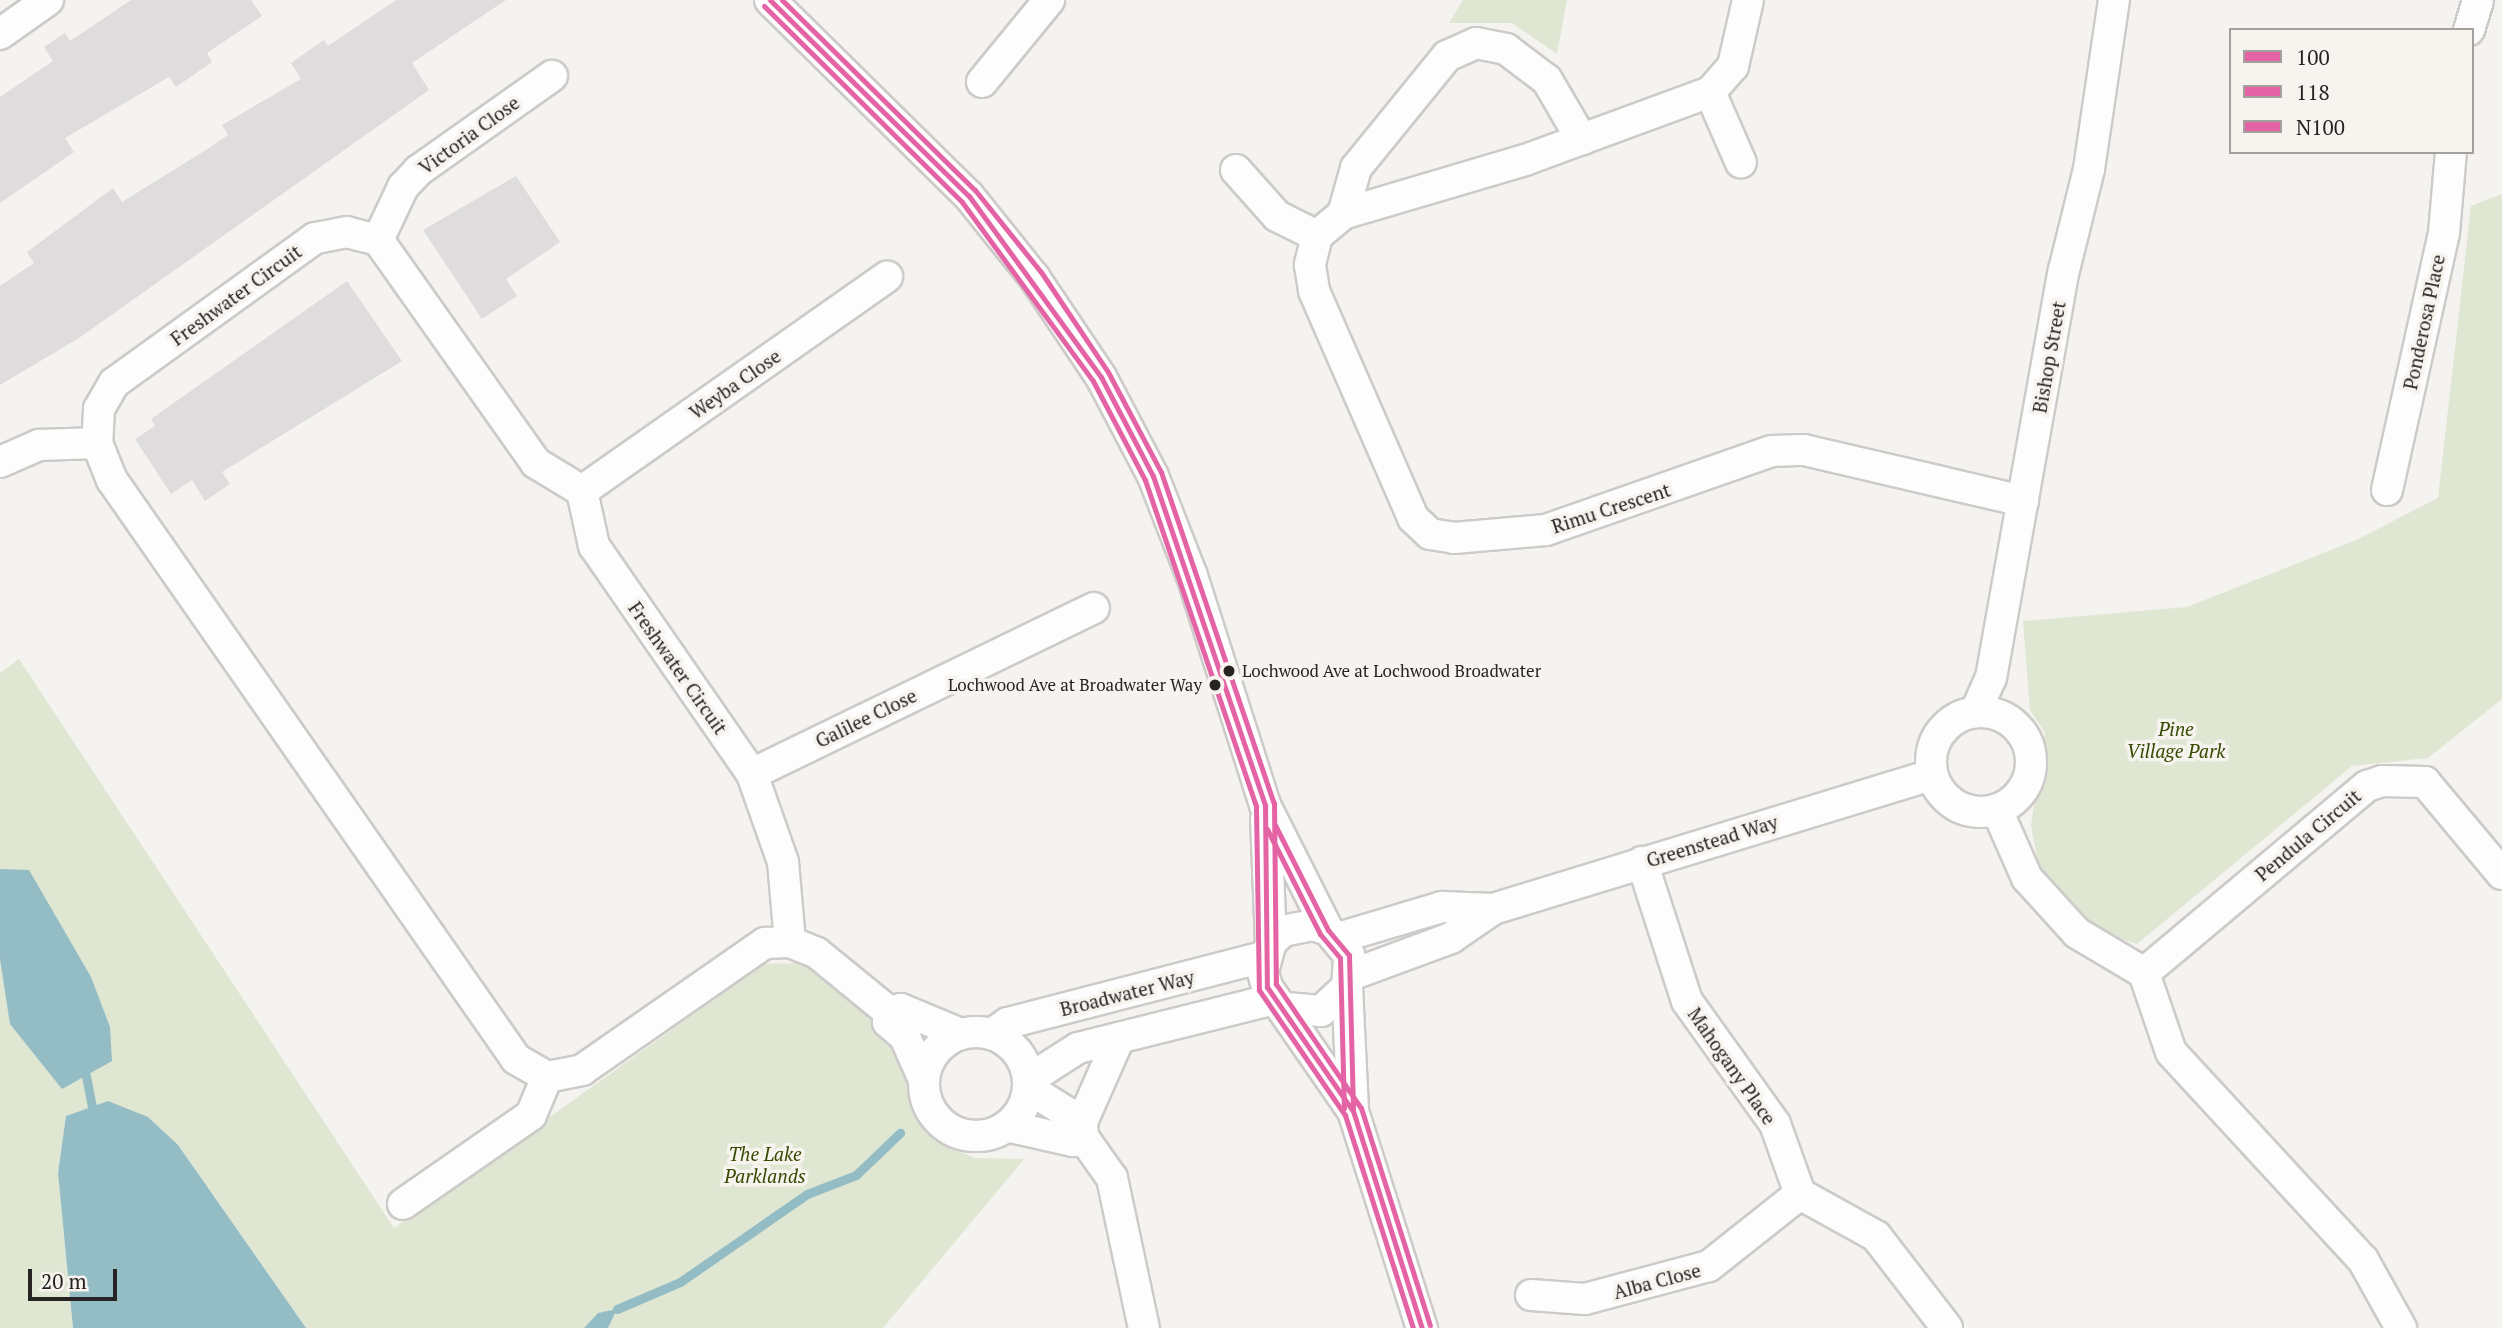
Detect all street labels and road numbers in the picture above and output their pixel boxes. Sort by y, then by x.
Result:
street label: Victoria Close [414,91,524,179]
street label: Freshwater Circuit [166,240,306,350]
street label: Ponderosa Place [2399,252,2449,392]
street label: Bishop Street [2028,299,2070,415]
street label: Weyba Close [685,344,785,424]
street label: Rimu Crescent [1549,478,1673,538]
street label: Freshwater Circuit [624,597,732,739]
street label: Galilee Close [812,684,920,752]
street label: Pendula Circuit [2251,784,2365,886]
street label: Greenstead Way [1644,810,1780,872]
street label: Broadwater Way [1058,965,1196,1021]
street label: Mahogany Place [1683,1003,1781,1129]
street label: Alba Close [1611,1258,1703,1304]

